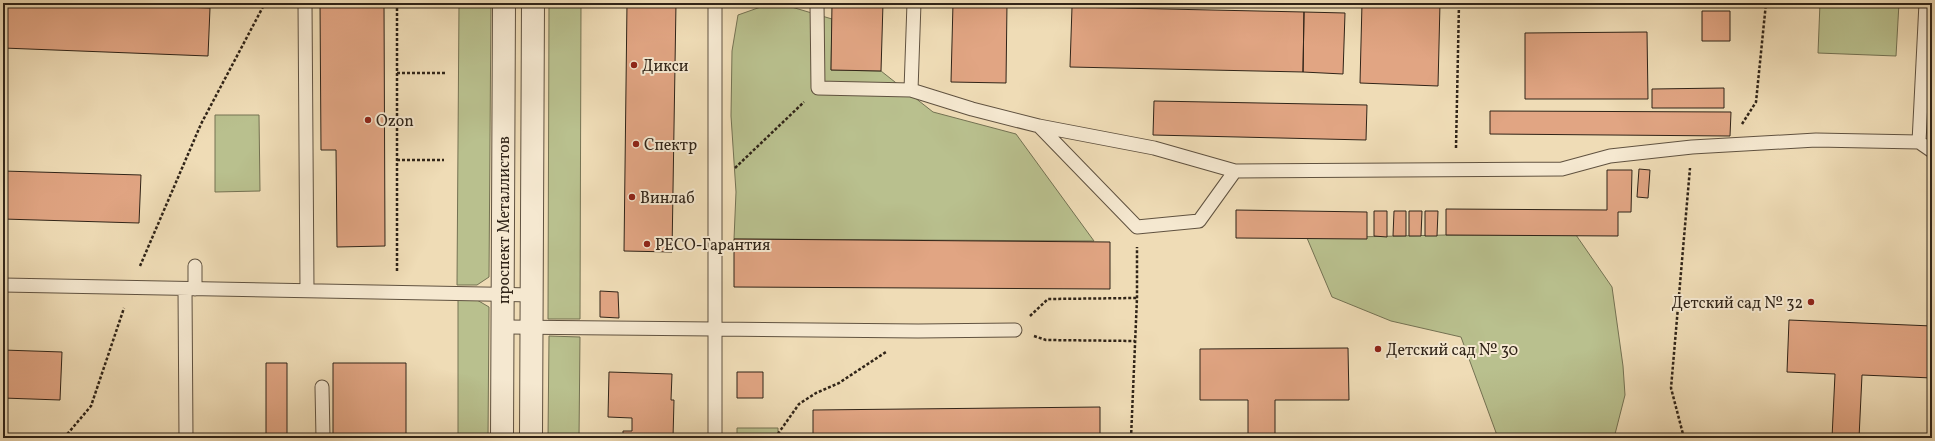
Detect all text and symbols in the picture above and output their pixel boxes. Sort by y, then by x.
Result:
place label: Дикси [642,56,689,78]
marker: Дикси [629,60,639,70]
place label: Ozon [376,111,414,133]
marker: Ozon [363,115,373,125]
place label: Спектр [644,135,697,157]
street label: проспект Металлистов [494,136,516,304]
marker: Спектр [631,139,641,149]
place label: Винлаб [640,188,695,210]
marker: Винлаб [627,192,637,202]
place label: РЕСО-Гарантия [655,235,770,257]
marker: РЕСО-Гарантия [642,239,652,249]
place label: Детский сад № 32 [1671,293,1803,315]
marker: Детский сад № 32 [1806,297,1816,307]
place label: Детский сад № 30 [1386,340,1518,362]
marker: Детский сад № 30 [1373,344,1383,354]

